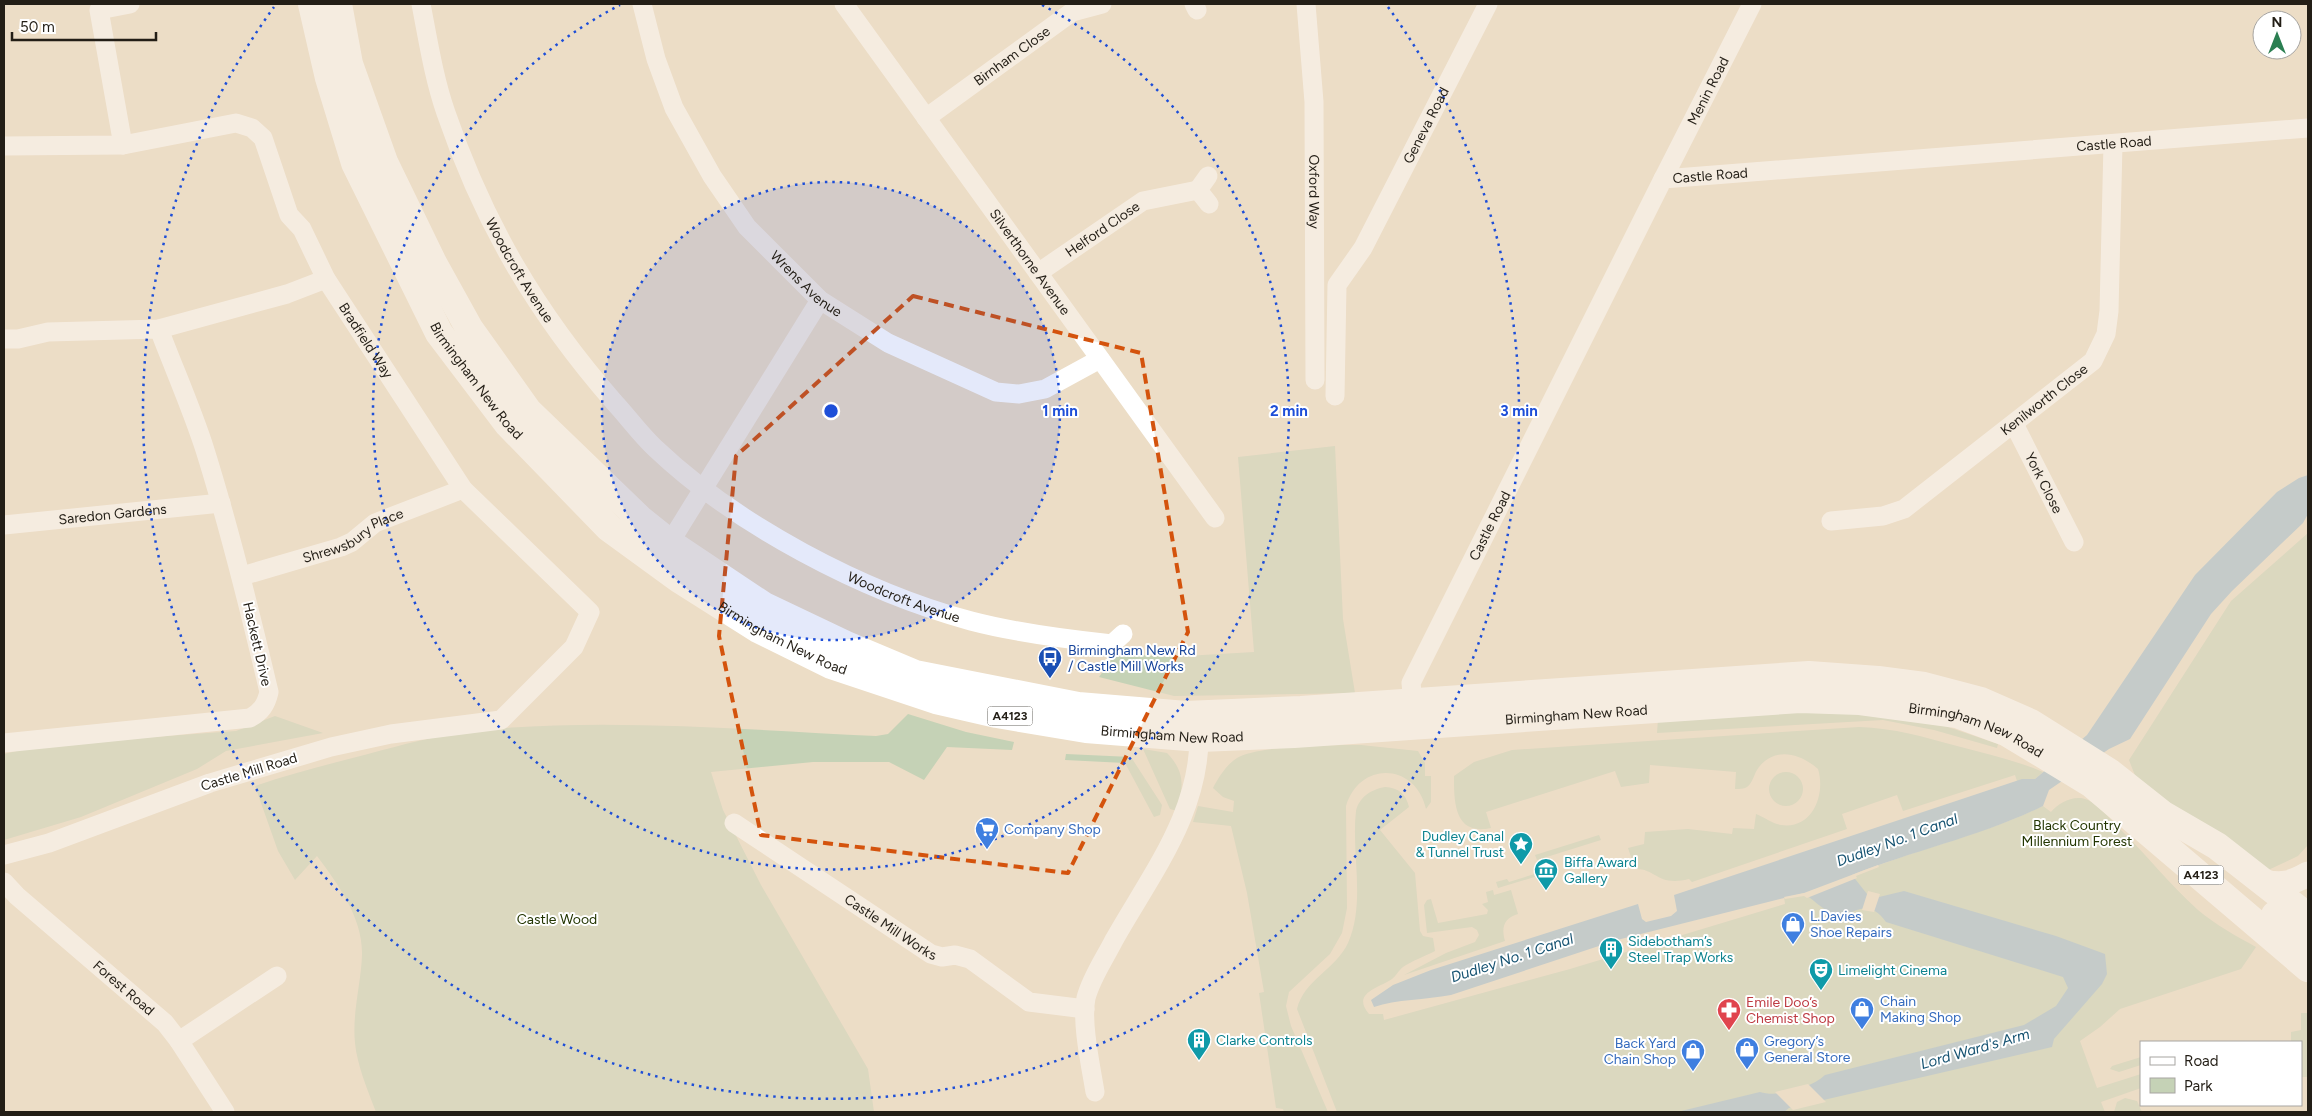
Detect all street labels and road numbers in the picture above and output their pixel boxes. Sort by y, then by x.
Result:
street label: Birnham Close [970,22,1054,89]
street label: Menin Road [1684,54,1732,128]
street label: Geneva Road [1399,84,1452,166]
street label: Castle Road [2076,132,2152,155]
street label: Oxford Way [1306,154,1323,230]
street label: Castle Road [1672,164,1749,187]
street label: Helford Close [1062,197,1143,260]
street label: Silverthorne Avenue [986,205,1074,318]
street label: Woodcroft Avenue [482,215,558,326]
street label: Wrens Avenue [767,247,846,320]
street label: Bradfield Way [335,299,397,382]
street label: Birmingham New Road [427,319,527,443]
street label: Kenilworth Close [1997,360,2091,439]
street label: York Close [2021,449,2067,517]
street label: Castle Road [1465,488,1514,563]
street label: Saredon Gardens [58,500,167,528]
street label: Shrewsbury Place [300,504,406,566]
street label: Woodcroft Avenue [845,568,962,626]
street label: Birmingham New Road [715,598,849,678]
street label: Hackett Drive [239,600,275,688]
street label: Birmingham New Road [1908,699,2046,761]
street label: Birmingham New Road [1504,701,1648,728]
road number: A4123 [988,706,1032,726]
street label: Birmingham New Road [1100,722,1244,747]
street label: Castle Mill Road [199,749,299,795]
road number: A4123 [2178,866,2224,884]
street label: Castle Mill Works [841,890,938,964]
street label: Forest Road [90,957,158,1019]

